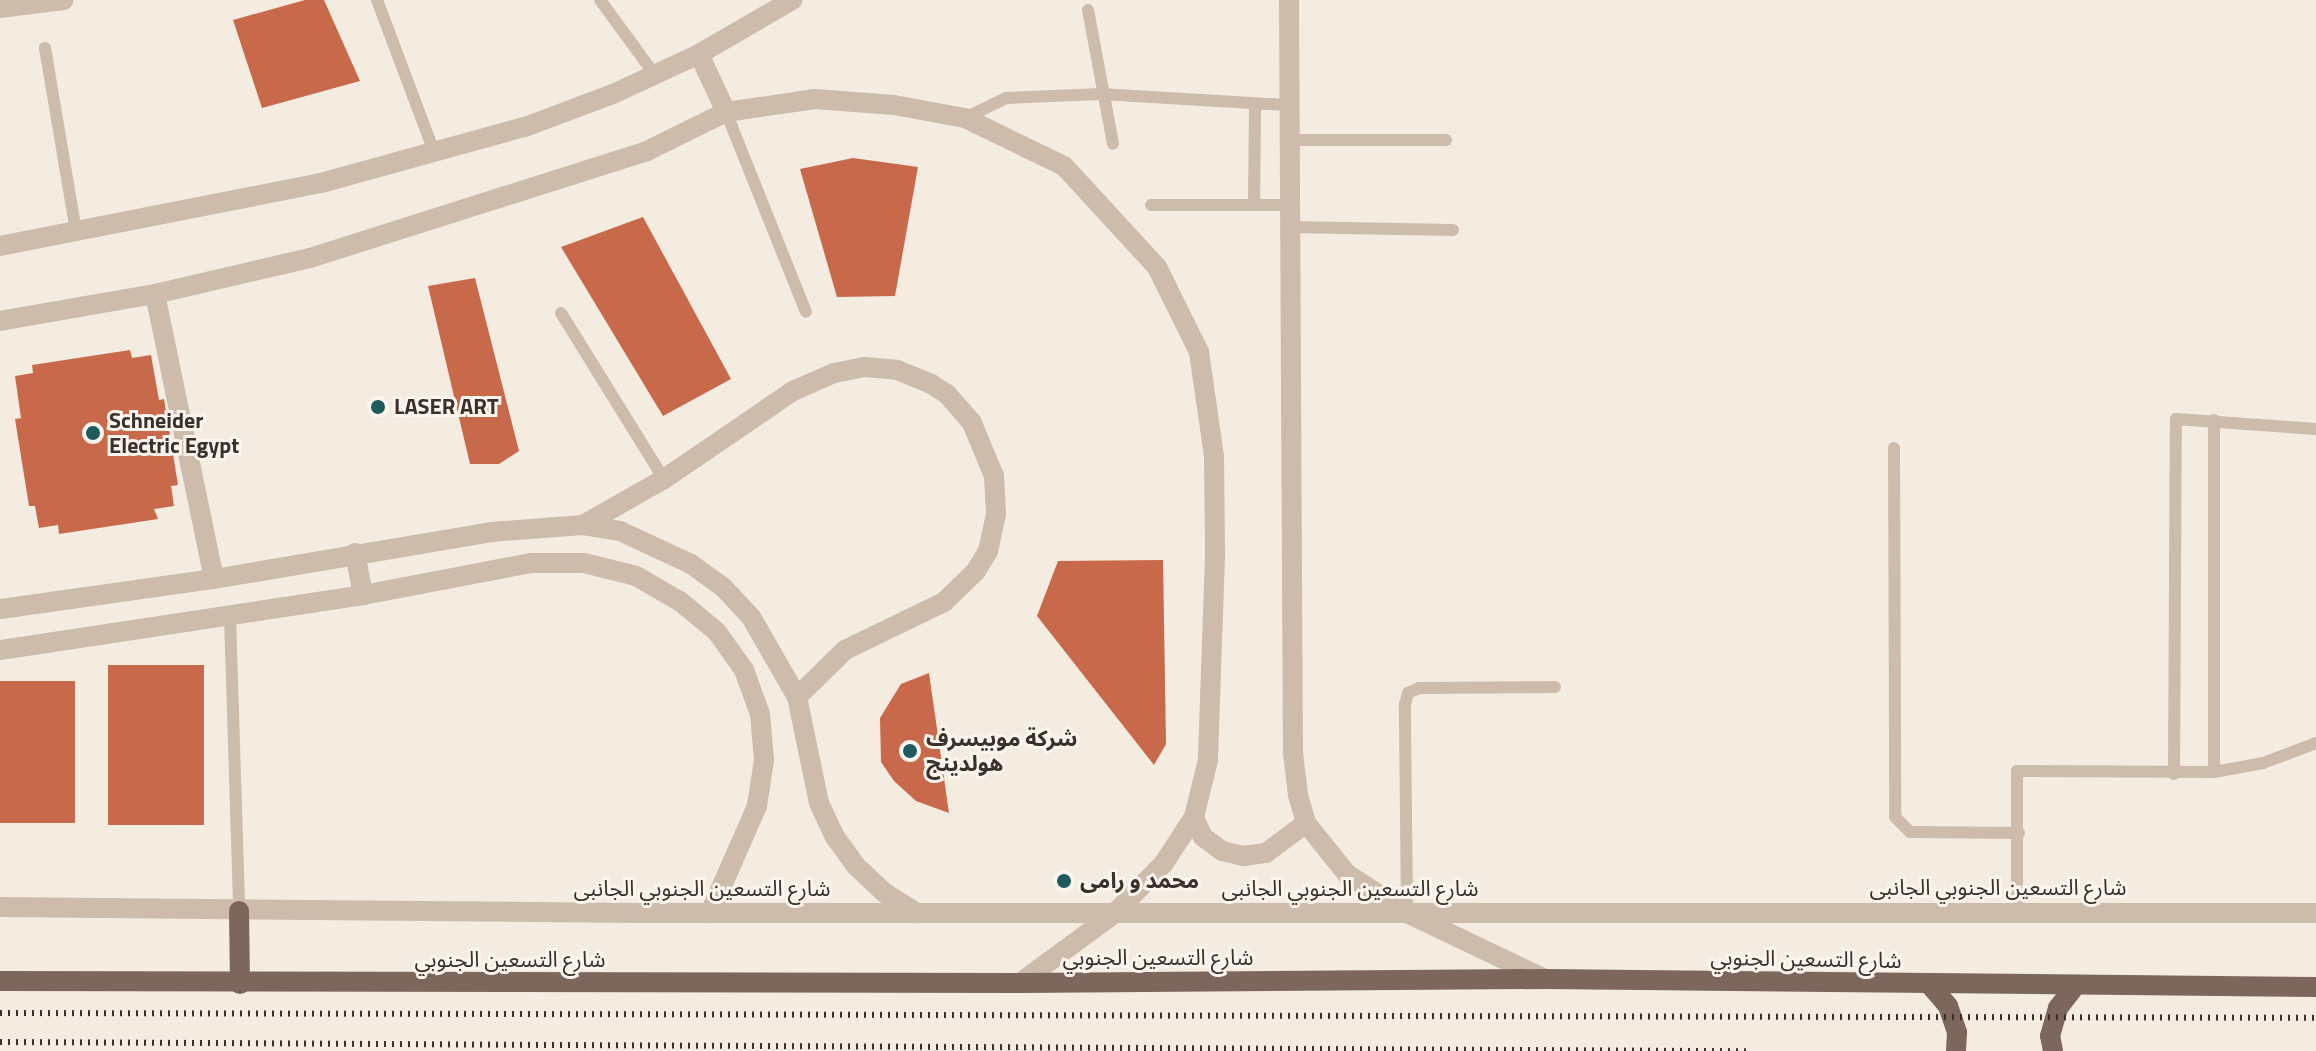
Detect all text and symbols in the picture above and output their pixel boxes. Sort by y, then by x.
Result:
place label: LASER ART [394,394,499,420]
marker: LASER ART [369,398,387,416]
place label: Schneider Electric Egypt [109,407,239,458]
marker: Schneider Electric Egypt [84,424,102,442]
place label: شركة موبيسرف هولدينج [926,725,1077,776]
marker: شركة موبيسرف هولدينج [901,742,919,760]
place label: محمد و رامى [1080,868,1199,894]
marker: محمد و رامى [1055,872,1073,890]
street label: شارع التسعين الجنوبي الجانبى [1869,875,2127,901]
street label: شارع التسعين الجنوبي الجانبى [573,876,831,902]
street label: شارع التسعين الجنوبي الجانبى [1221,876,1479,902]
street label: شارع التسعين الجنوبي [1710,944,1902,974]
street label: شارع التسعين الجنوبي [1062,945,1254,971]
street label: شارع التسعين الجنوبي [414,947,606,973]

